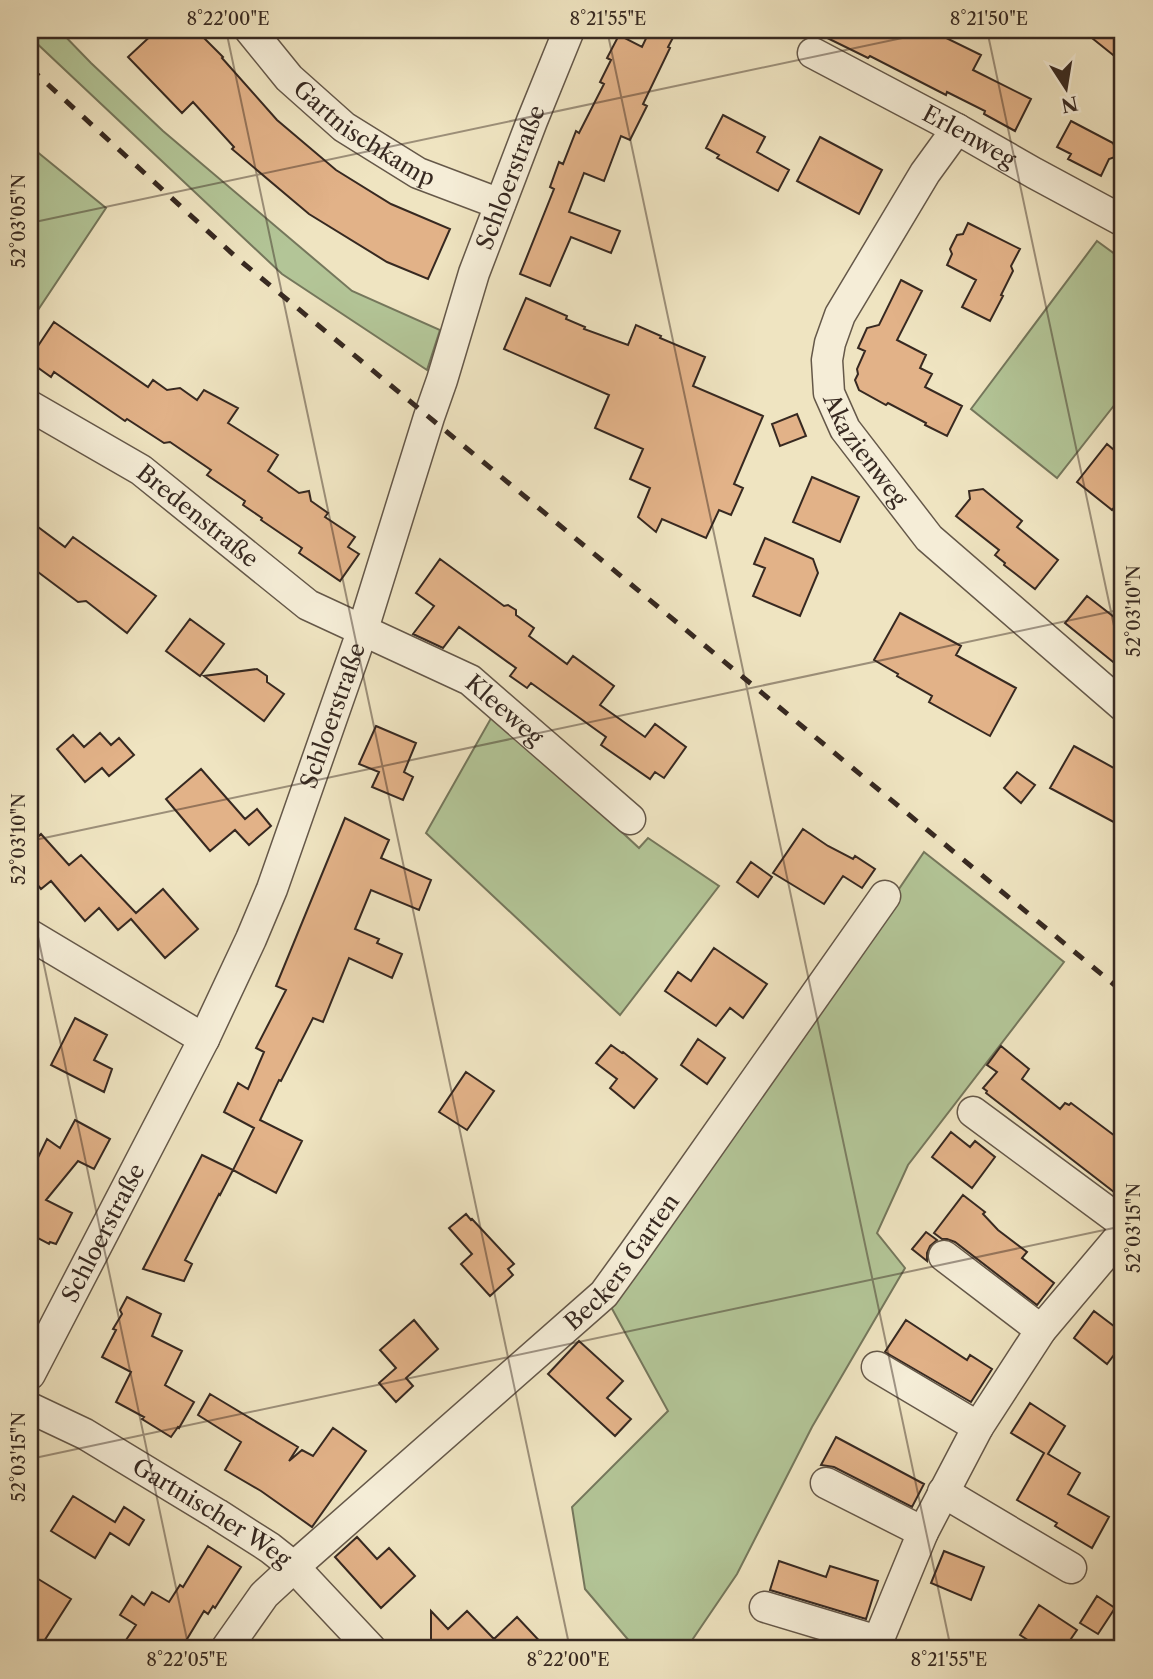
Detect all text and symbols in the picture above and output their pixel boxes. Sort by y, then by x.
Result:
text: 8°22'00"E [186,8,270,30]
text: 8°21'55"E [570,8,646,30]
text: 8°21'50"E [950,8,1028,30]
north arrow [1030,52,1100,122]
street label: Gartnischkamp [288,75,439,192]
text: N [1059,91,1080,117]
street label: Erlenweg [918,99,1022,174]
street label: Schloerstraße [470,101,551,254]
text: 52°03'05"N [8,174,30,268]
street label: Akazienweg [817,389,914,513]
street label: Bredenstraße [131,458,264,573]
text: 52°03'10"N [1123,565,1145,657]
street label: Schloerstraße [294,639,371,792]
street label: Kleeweg [460,669,550,752]
text: 52°03'10"N [8,793,30,885]
street label: Schloerstraße [56,1159,151,1307]
text: 52°03'15"N [1123,1183,1145,1273]
street label: Beckers Garten [559,1188,685,1336]
text: 52°03'15"N [8,1412,30,1502]
street label: Gartnischer Weg [127,1452,297,1574]
text: 8°22'05"E [146,1649,228,1671]
text: 8°22'00"E [526,1649,610,1671]
text: 8°21'55"E [911,1649,987,1671]

